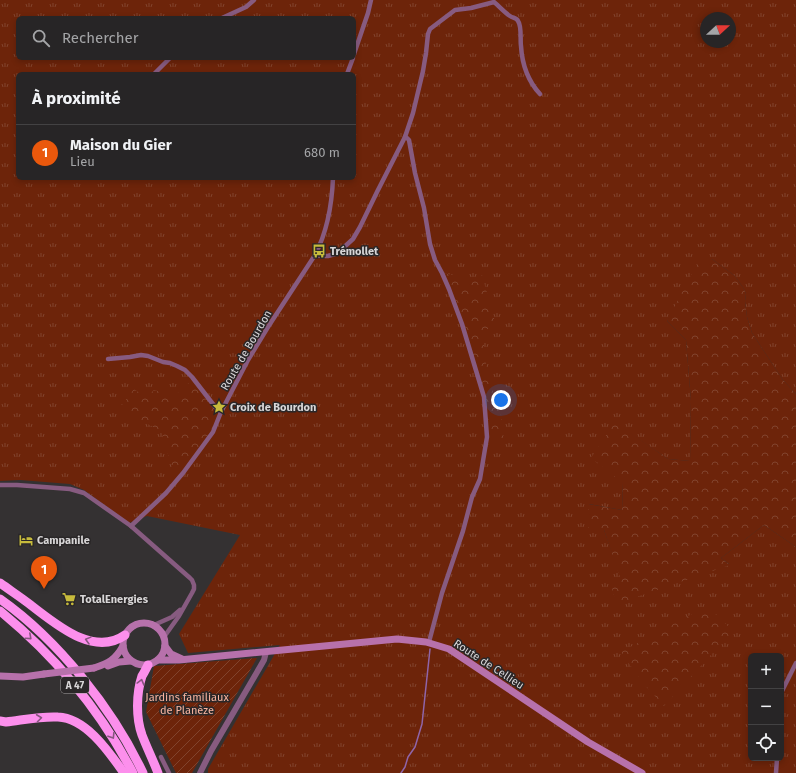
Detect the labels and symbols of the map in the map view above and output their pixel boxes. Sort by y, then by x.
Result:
north arrow [700,12,736,48]
bus stop icon: Trémollet [311,243,327,259]
place label: Trémollet [330,245,379,258]
street label: Route de Bourdon [218,308,275,393]
your location [491,390,511,410]
place icon: Croix de Bourdon [211,399,227,415]
place label: Croix de Bourdon [230,401,316,414]
hotel icon: Campanile [18,532,34,548]
place label: Campanile [37,534,90,547]
pin: 1 [31,556,57,589]
supermarket icon: TotalEnergies [61,591,77,607]
place label: TotalEnergies [80,593,149,606]
one-way arrow [25,632,32,639]
one-way arrow [85,636,92,645]
street label: Route de Cellieu [451,637,526,692]
road number: A 47 [61,677,89,693]
one-way arrow [136,679,145,686]
park label: Jardins familiaux de Planèze [145,691,229,717]
one-way arrow [36,714,42,723]
one-way arrow [107,732,114,739]

